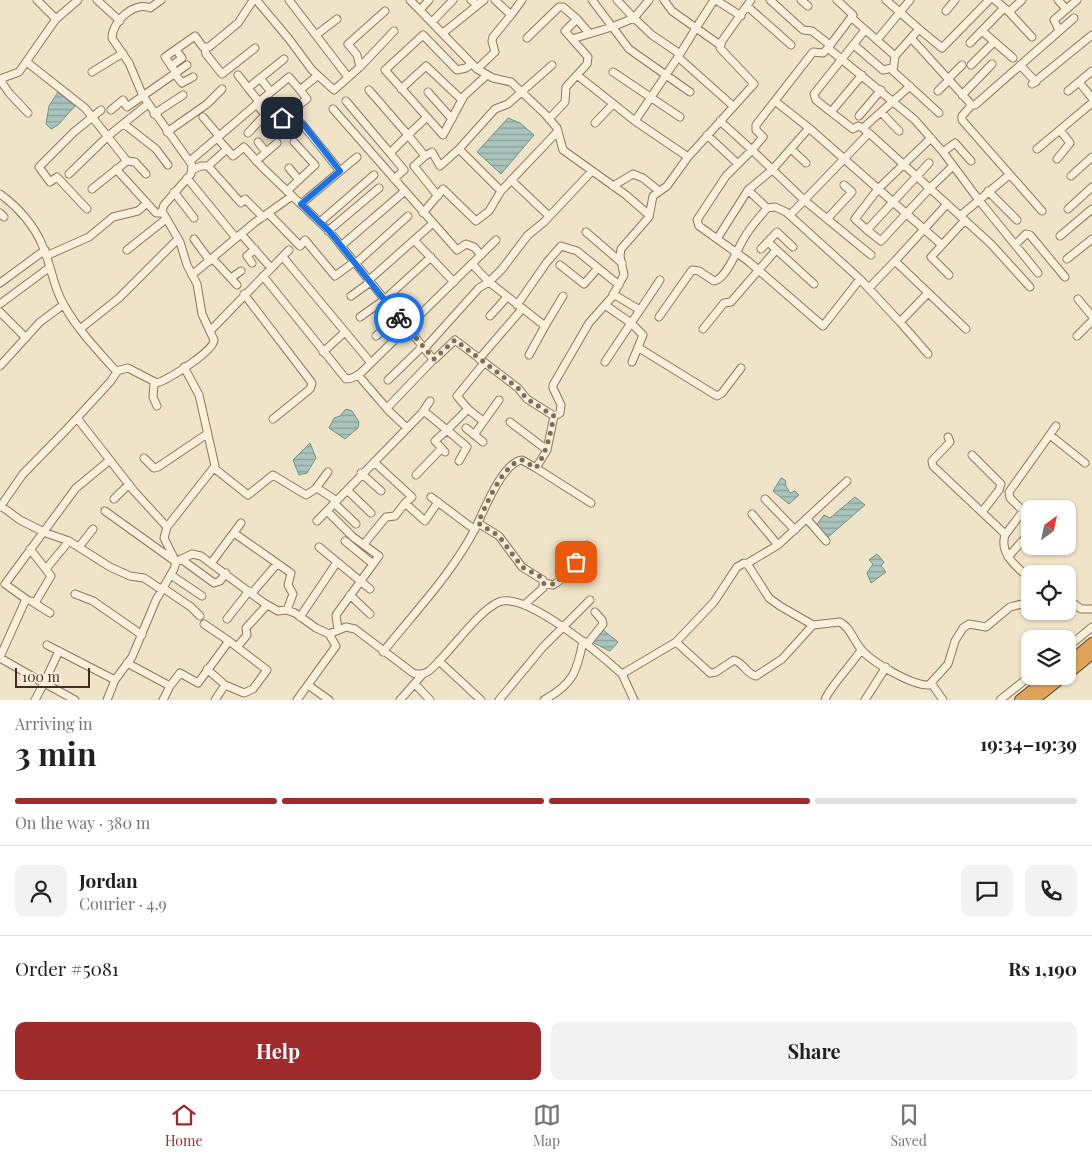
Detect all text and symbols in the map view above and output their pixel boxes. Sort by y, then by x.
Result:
pin [261,97,303,139]
icon: home [268,104,296,132]
courier [374,293,424,343]
icon: bike [385,304,413,332]
north arrow [1021,500,1076,555]
map controls [1021,500,1076,685]
pin [555,541,597,583]
icon: bag [562,548,590,576]
button: locate [1021,565,1076,620]
button: layers [1021,630,1076,685]
scale bar [15,665,90,688]
text: 100 m [22,667,60,686]
text: Arriving in [15,713,93,734]
text: 19:34–19:39 [980,730,1077,756]
text: 3 min [15,731,97,774]
text: On the way · 380 m [15,812,150,833]
button: person [15,865,67,917]
button: chat [961,865,1013,917]
button: phone [1025,865,1077,917]
text: Jordan [79,867,138,893]
text: Courier · 4.9 [79,893,167,914]
text: Order #5081 [15,955,119,981]
text: Rs 1,190 [1008,955,1077,981]
button: Help [15,1022,541,1080]
button: Share [551,1022,1077,1080]
tab: Home [165,1101,203,1150]
tab: Map [533,1101,561,1150]
tab: Saved [891,1101,927,1150]

